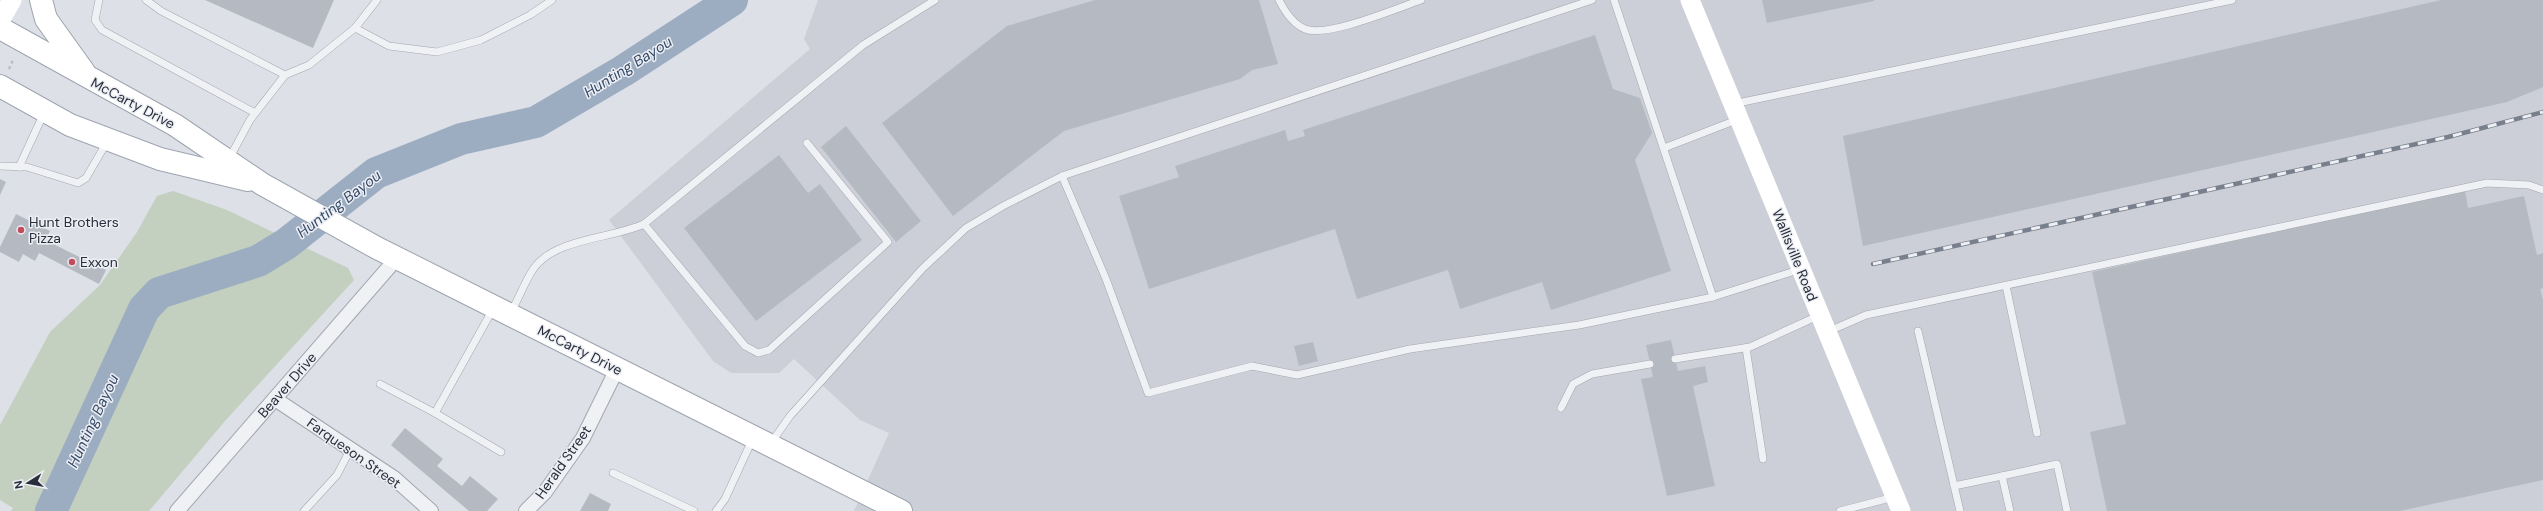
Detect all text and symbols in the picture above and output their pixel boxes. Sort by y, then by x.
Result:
water label: Hunting Bayou [580,32,676,102]
street label: McCarty Drive [88,73,178,133]
water label: Hunting Bayou [293,165,386,242]
street label: Wallisville Road [1768,206,1822,304]
place label: Hunt Brothers Pizza [29,213,119,247]
marker: Hunt Brothers Pizza [16,225,26,235]
place label: Exxon [80,253,118,271]
marker: Exxon [67,257,77,267]
street label: McCarty Drive [535,321,625,379]
street label: Beaver Drive [254,349,320,421]
water label: Hunting Bayou [63,371,124,471]
street label: Farqueson Street [303,414,405,492]
street label: Herald Street [531,422,595,502]
north arrow [8,463,48,503]
text: N [11,480,26,490]

